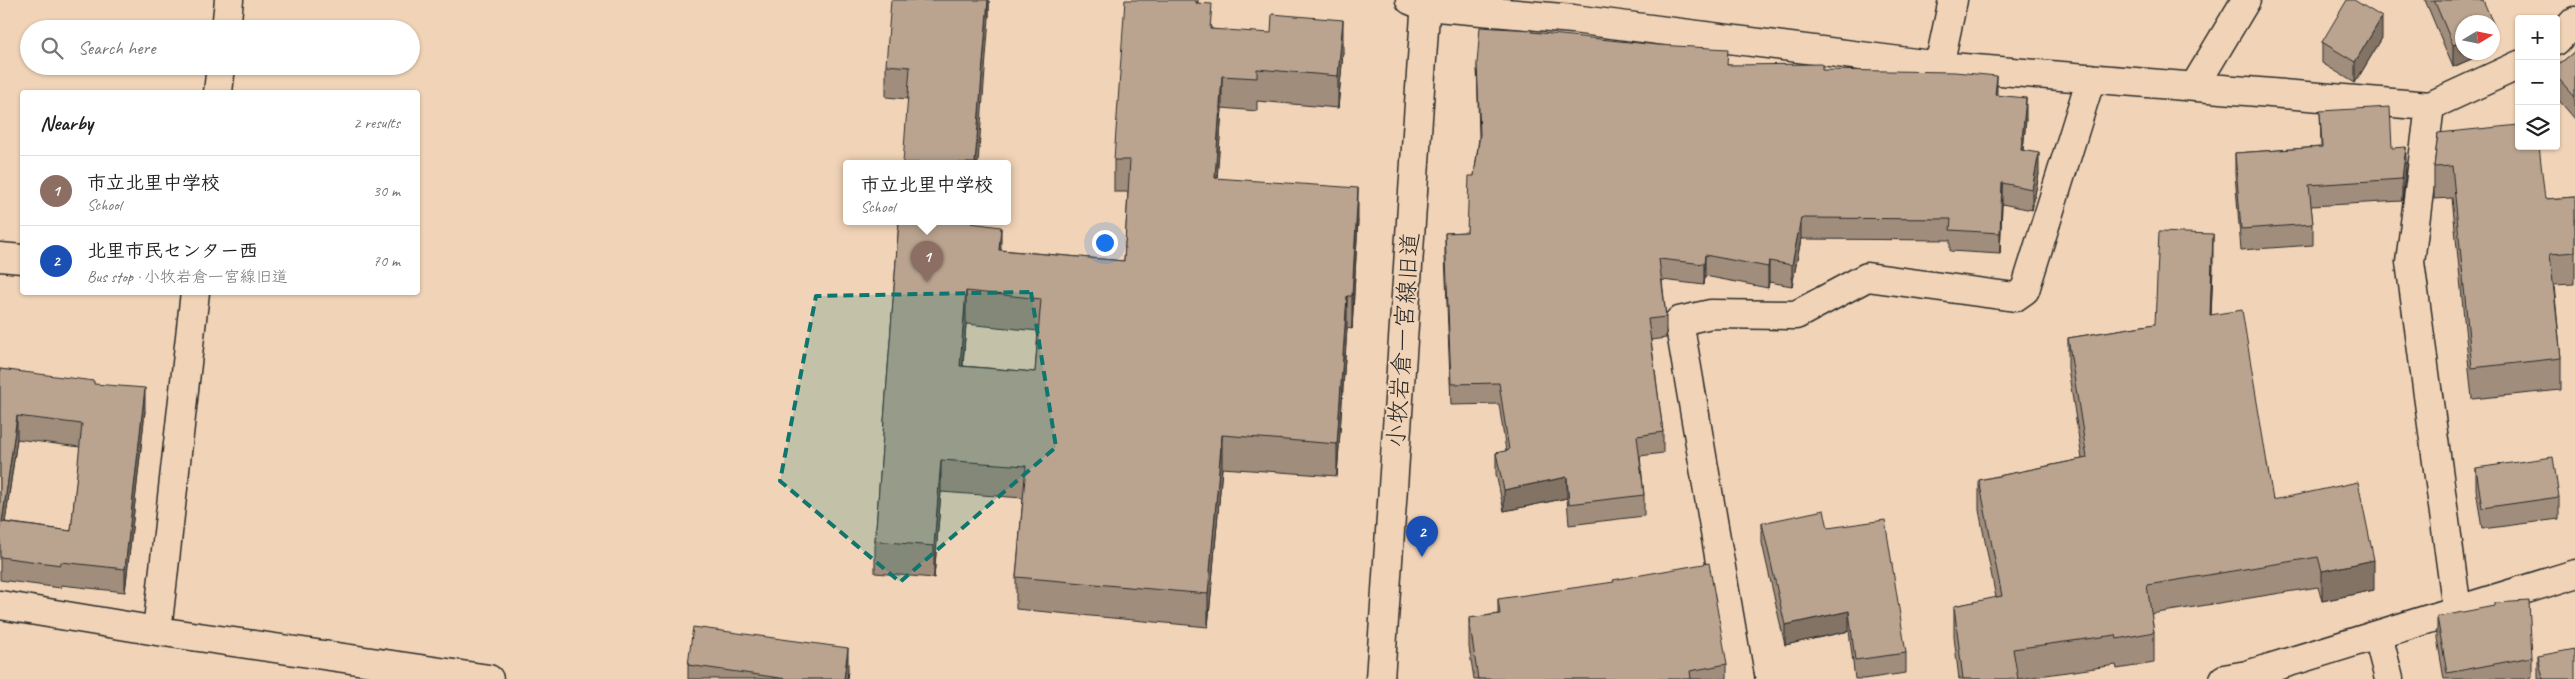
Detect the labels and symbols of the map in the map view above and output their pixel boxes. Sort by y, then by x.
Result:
north arrow [2455,15,2500,60]
your location [1092,230,1118,256]
street label: 小牧岩倉一宮線旧道 [1381,231,1425,449]
pin: 1 [911,241,943,282]
pin: 2 [1406,516,1438,557]

